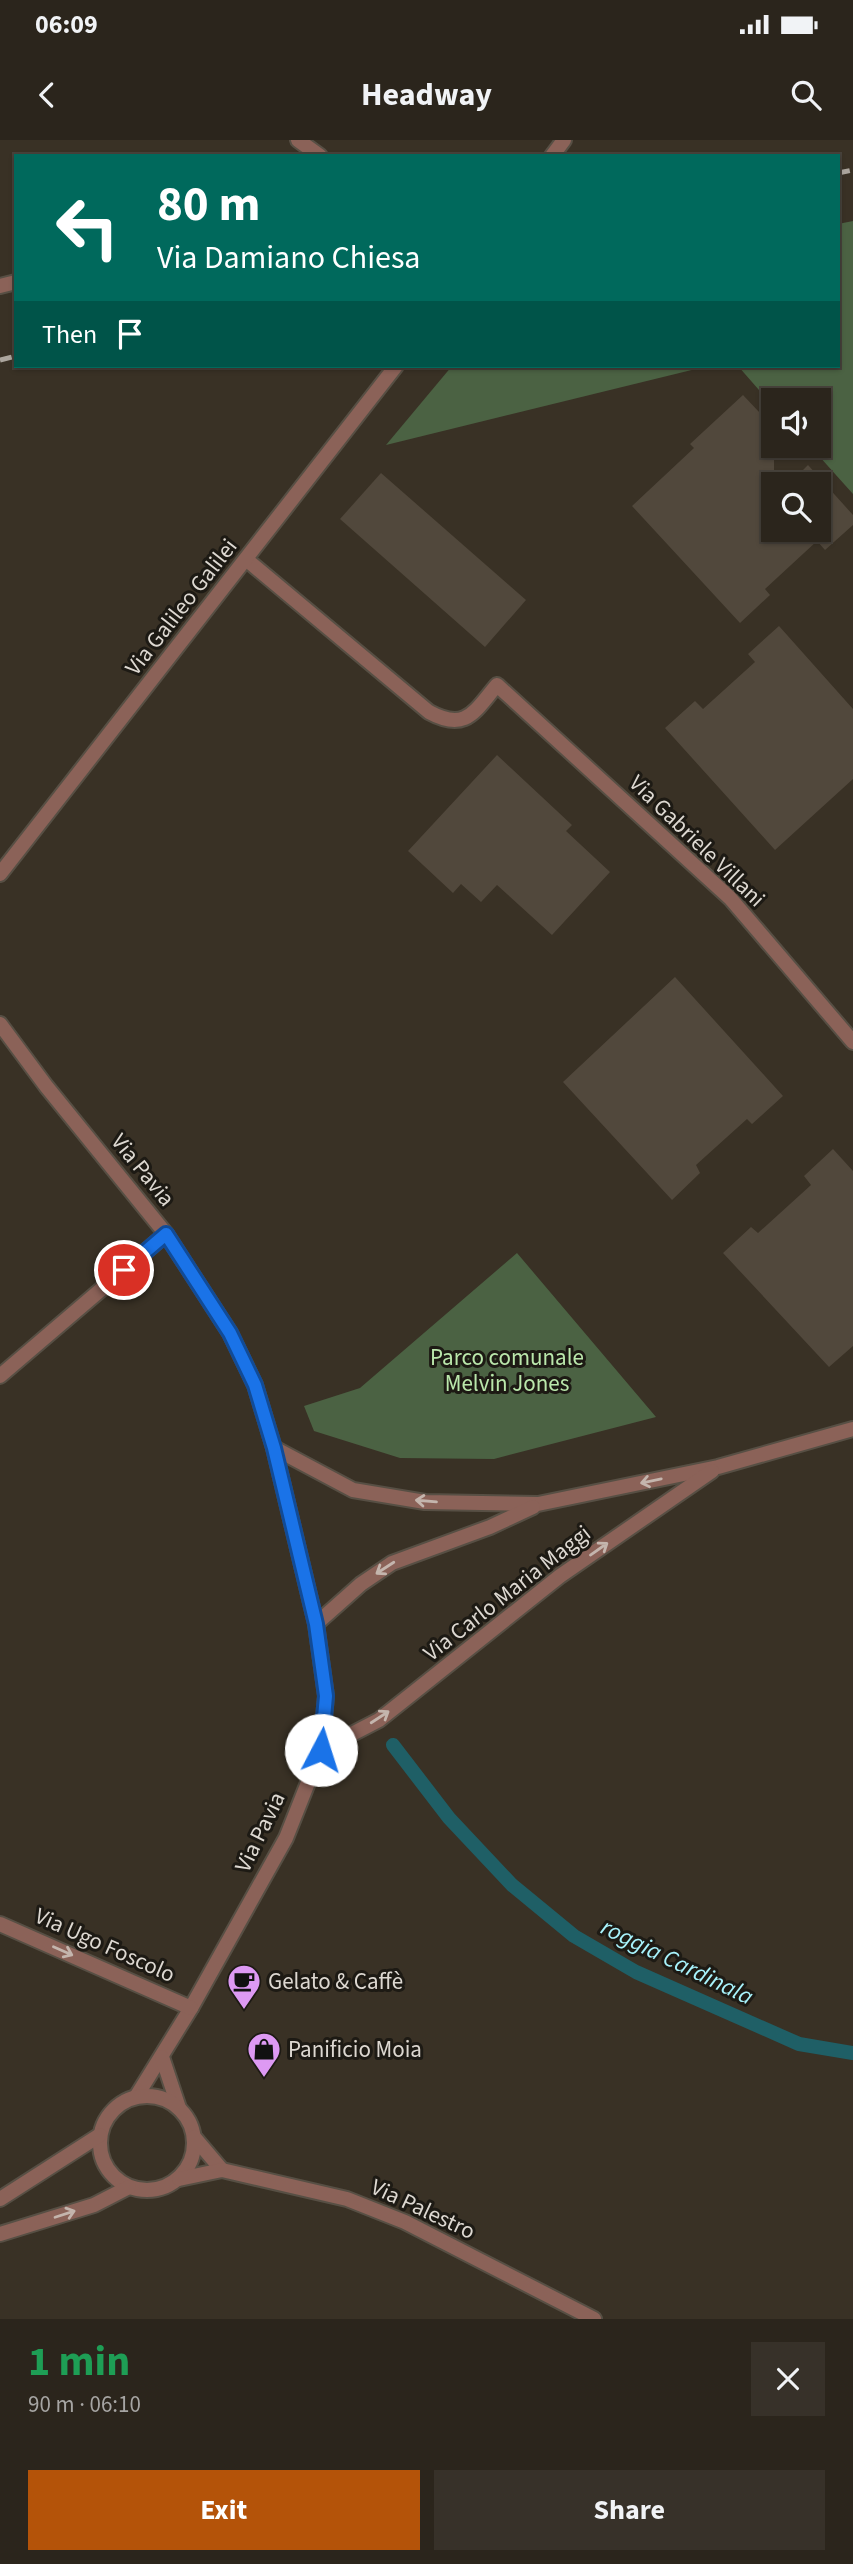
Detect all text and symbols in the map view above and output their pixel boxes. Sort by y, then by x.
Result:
text: 06:09 [35,6,98,43]
text: Headway [361,72,492,118]
icon: back [28,76,66,114]
icon: search [787,76,825,114]
text: 80 m [157,170,261,240]
icon: left [42,182,133,273]
text: Via Damiano Chiesa [157,235,420,281]
icon: arrive [111,315,149,353]
text: Then [42,316,97,353]
map controls [761,388,831,542]
button: sound [761,388,831,458]
button: search [761,472,831,542]
street label: Via Galileo Galilei [117,532,245,682]
street label: Via Gabriele Villani [621,767,773,915]
street label: Via Pavia [103,1126,183,1214]
pin [94,1240,154,1300]
icon: arrive [105,1251,143,1289]
park label: Parco comunale Melvin Jones [430,1341,584,1400]
one-way arrow [640,1475,663,1489]
one-way arrow [415,1494,438,1507]
street label: Via Carlo Maria Maggi [416,1517,598,1669]
one-way arrow [589,1542,608,1556]
one-way arrow [376,1561,395,1576]
one-way arrow [370,1710,390,1724]
position arrow [284,1713,358,1787]
street label: Via Pavia [226,1786,294,1878]
street label: Via Ugo Foscolo [30,1899,180,1991]
water label: roggia Cardinala [595,1910,759,2014]
one-way arrow [51,1945,73,1958]
cafe icon: Gelato & Caffè [225,1962,263,2011]
place label: Gelato & Caffè [268,1965,403,1998]
shop icon: Panificio Moia [245,2030,283,2079]
place label: Panificio Moia [288,2033,422,2066]
street label: Via Palestro [365,2170,481,2248]
one-way arrow [54,2206,76,2219]
text: 1 min [28,2332,130,2392]
button: close [751,2342,825,2416]
text: 90 m · 06:10 [28,2388,141,2421]
button: Exit [28,2470,420,2550]
button: Share [434,2470,825,2550]

